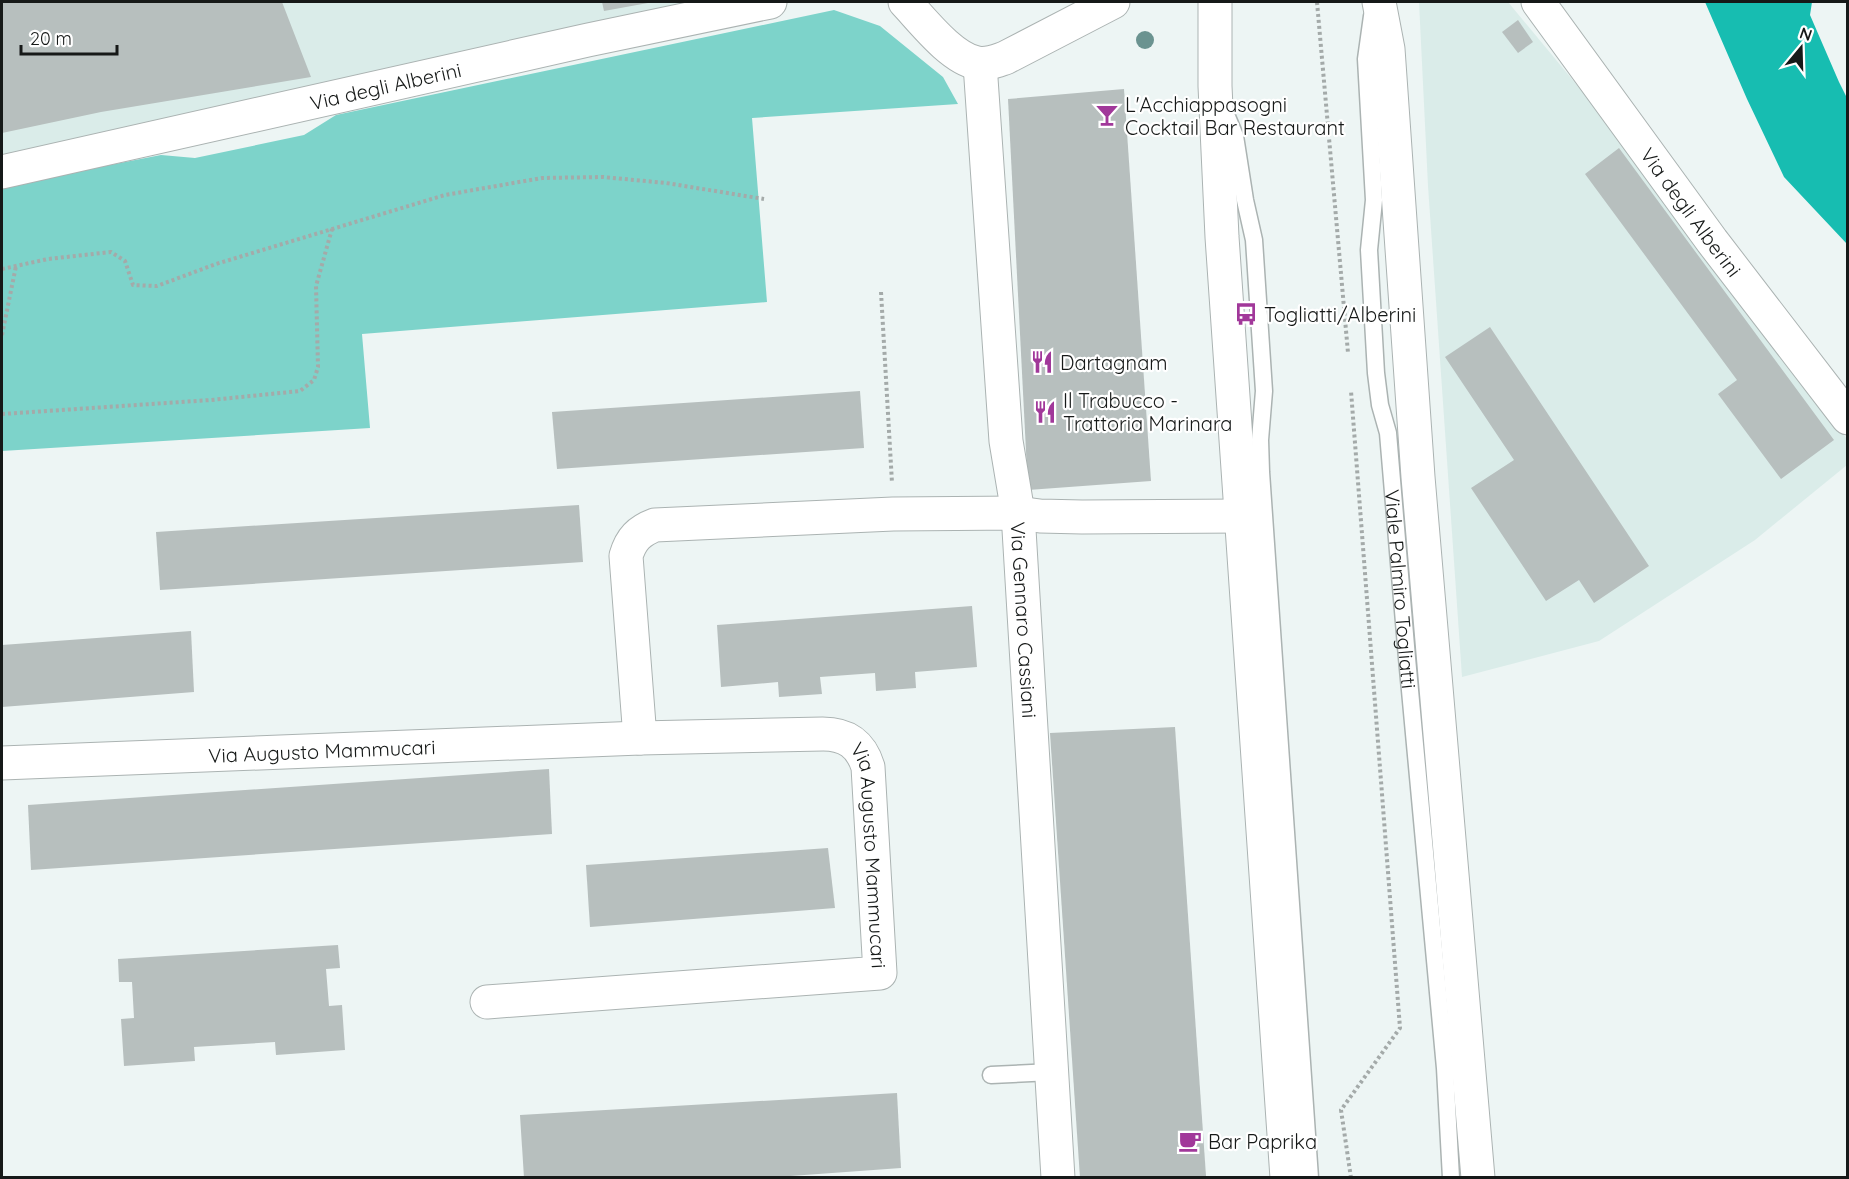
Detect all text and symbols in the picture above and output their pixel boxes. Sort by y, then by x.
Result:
scale bar [21,18,117,56]
north arrow [1771,18,1831,78]
text: N [1797,22,1815,45]
text: 20 m [30,27,72,50]
street label: Via degli Alberini [307,57,463,115]
place label: L'Acchiappasogni Cocktail Bar Restaurant [1125,92,1345,140]
bar icon: L'Acchiappasogni Cocktail Bar Restaurant [1094,102,1120,128]
street label: Via degli Alberini [1636,143,1747,281]
bus stop icon: Togliatti/Alberini [1233,301,1259,327]
place label: Togliatti/Alberini [1264,302,1416,327]
restaurant icon: Dartagnam [1029,349,1055,375]
place label: Dartagnam [1060,350,1168,375]
place label: Il Trabucco - Trattoria Marinara [1063,388,1232,436]
restaurant icon: Il Trabucco - Trattoria Marinara [1032,399,1058,425]
street label: Viale Palmiro Togliatti [1380,488,1422,690]
street label: Via Gennaro Cassiani [1006,521,1043,719]
street label: Via Augusto Mammucari [208,734,436,767]
street label: Via Augusto Mammucari [846,737,892,969]
cafe icon: Bar Paprika [1177,1128,1203,1154]
place label: Bar Paprika [1208,1129,1317,1154]

